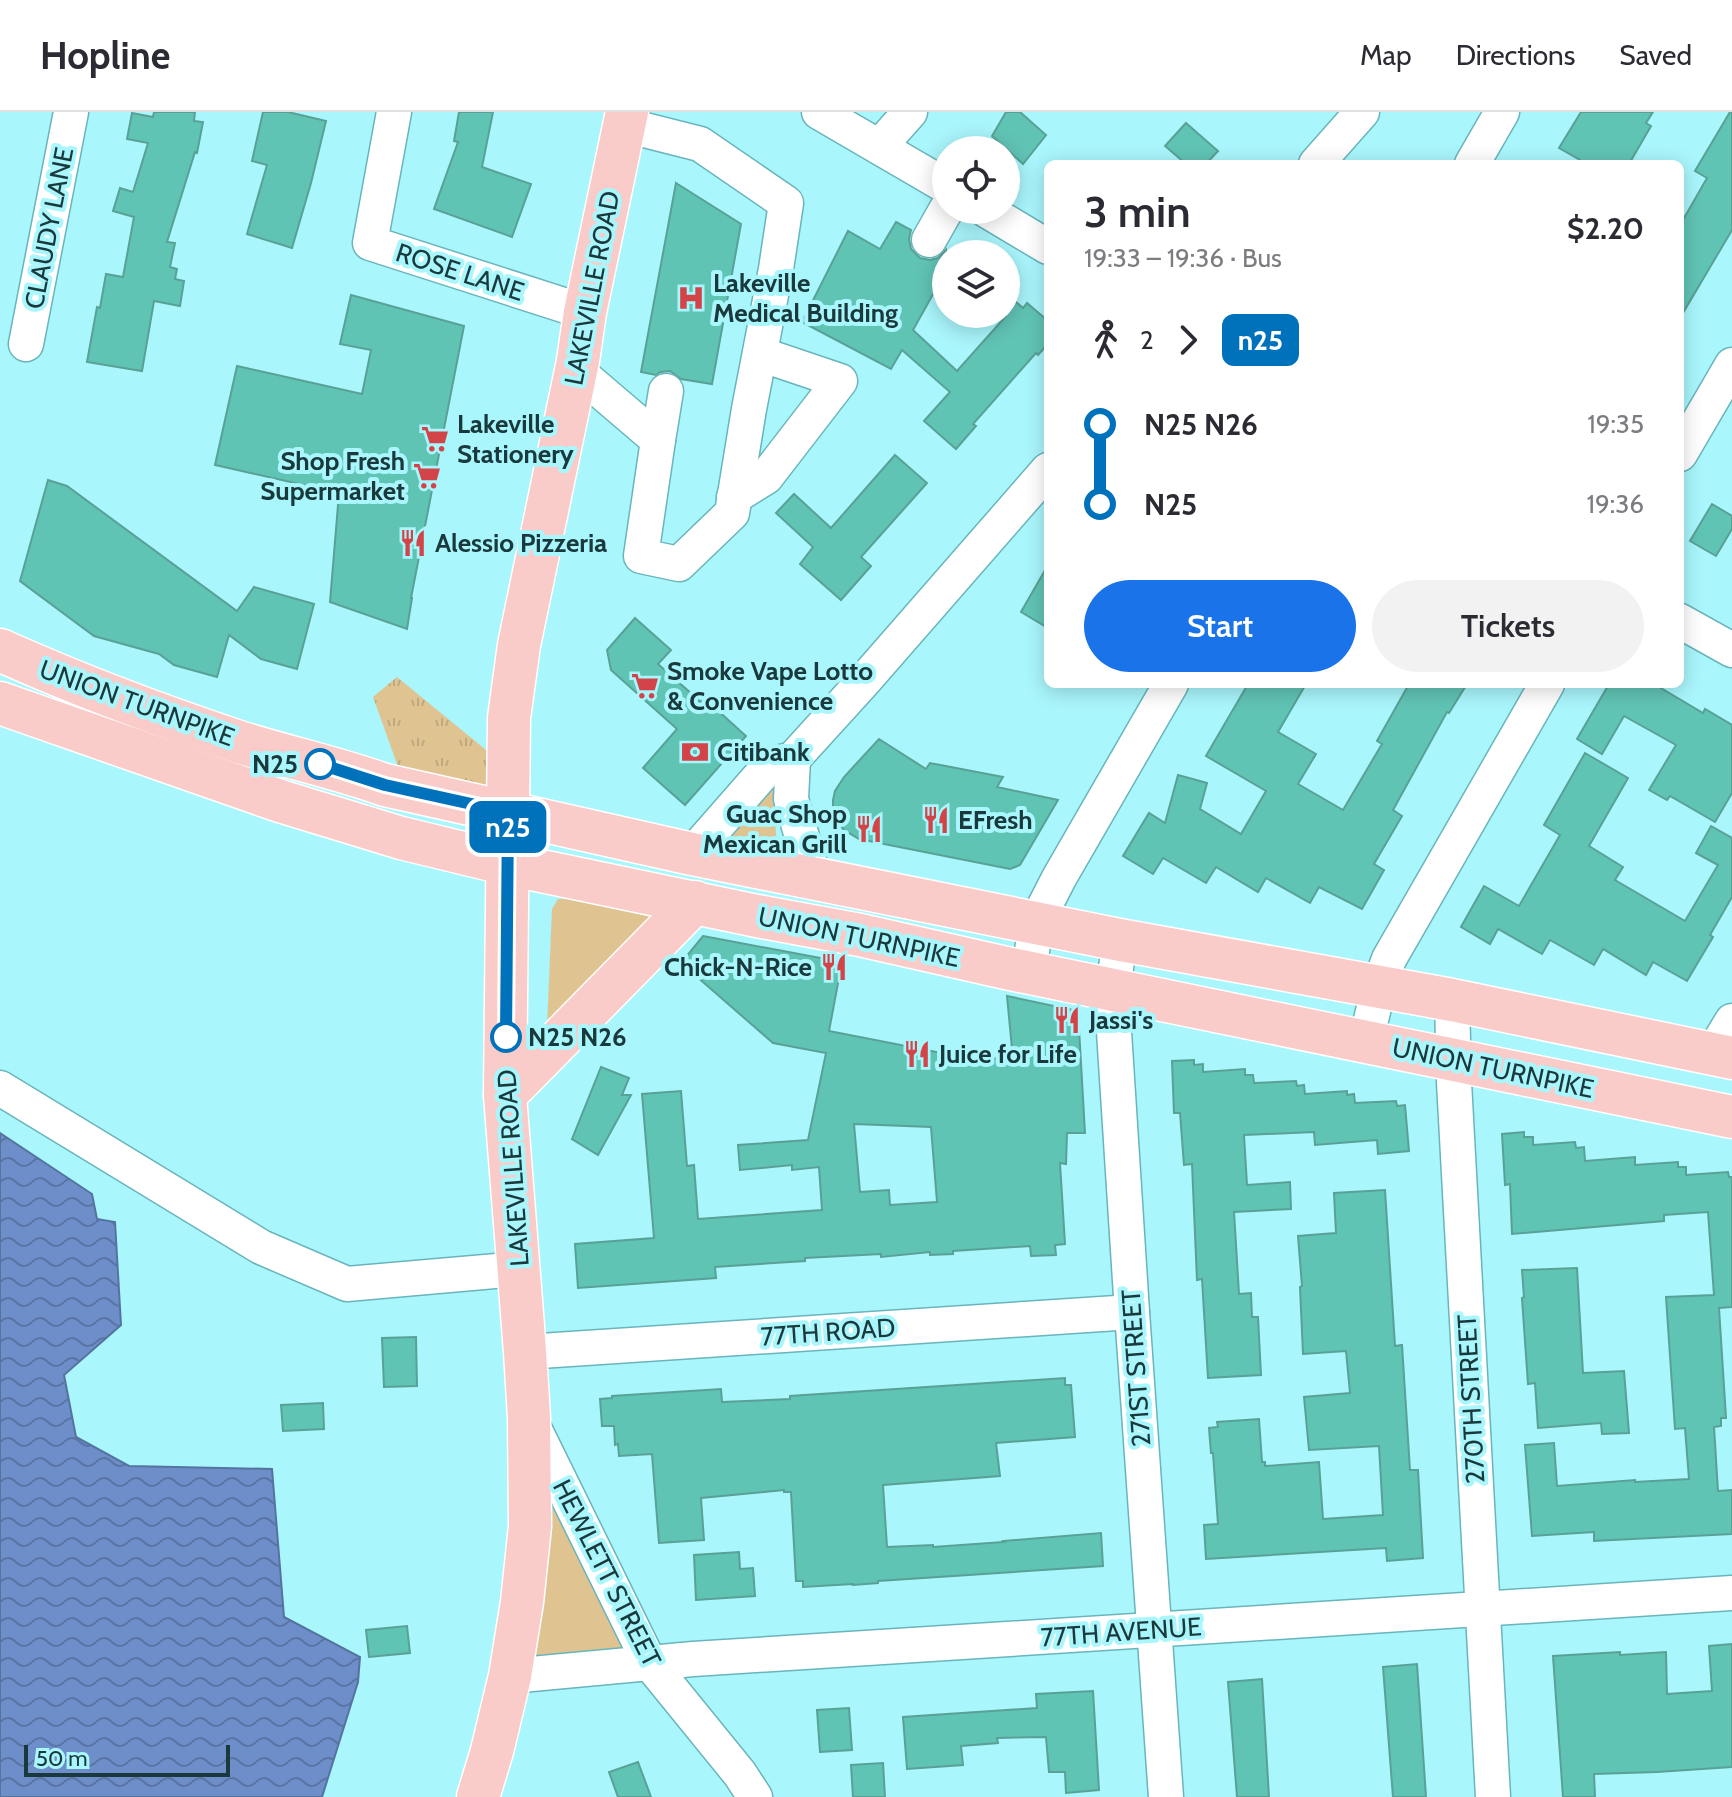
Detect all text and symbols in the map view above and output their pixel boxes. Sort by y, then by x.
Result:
text: Hopline [40,32,170,79]
text: Map [1360,38,1412,72]
text: Directions [1456,38,1575,72]
text: Saved [1619,38,1692,72]
map controls [932,136,1020,328]
button: locate [932,136,1020,224]
street label: CLAUDY LANE [18,144,80,312]
text: 3 min [1084,185,1191,238]
street label: LAKEVILLE ROAD [557,188,627,388]
text: $2.20 [1567,210,1644,247]
street label: ROSE LANE [392,236,528,308]
button: layers [932,240,1020,328]
text: 19:33 – 19:36 · Bus [1084,242,1282,274]
place label: Lakeville Medical Building [713,267,898,329]
hospital icon: Lakeville Medical Building [676,283,706,313]
icon: walk [1084,318,1128,362]
icon: forward [1166,318,1210,362]
text: n25 [1238,323,1283,357]
text: 2 [1140,324,1154,356]
text: N25 N26 [1144,406,1258,443]
place label: Lakeville Stationery [457,408,574,470]
text: 19:35 [1587,408,1644,440]
supermarket icon: Lakeville Stationery [420,424,450,454]
place label: Shop Fresh Supermarket [260,445,405,507]
supermarket icon: Shop Fresh Supermarket [412,461,442,491]
text: N25 [1144,486,1197,523]
text: 19:36 [1587,488,1644,520]
place label: Alessio Pizzeria [435,527,607,559]
restaurant icon: Alessio Pizzeria [398,528,428,558]
button: Start [1084,580,1356,672]
button: Tickets [1372,580,1644,672]
street label: UNION TURNPIKE [35,653,239,753]
place label: Smoke Vape Lotto & Convenience [667,655,873,717]
supermarket icon: Smoke Vape Lotto & Convenience [630,671,660,701]
place label: Citibank [717,736,810,768]
bank icon: Citibank [680,737,710,767]
place label: N25 [252,748,298,780]
marker: N25 [305,749,335,779]
place label: Guac Shop Mexican Grill [703,798,847,860]
line badge: n25 [462,801,554,853]
place label: EFresh [958,804,1033,836]
restaurant icon: EFresh [921,805,951,835]
text: n25 [485,810,531,844]
restaurant icon: Guac Shop Mexican Grill [854,814,884,844]
street label: UNION TURNPIKE [755,900,963,974]
place label: Chick-N-Rice [664,951,812,983]
restaurant icon: Chick-N-Rice [819,952,849,982]
place label: Jassi's [1088,1004,1153,1036]
restaurant icon: Jassi's [1052,1005,1082,1035]
place label: N25 N26 [528,1021,627,1053]
marker: N25 N26 [491,1022,521,1052]
street label: UNION TURNPIKE [1389,1031,1597,1105]
place label: Juice for Life [938,1038,1077,1070]
restaurant icon: Juice for Life [902,1039,932,1069]
street label: LAKEVILLE ROAD [490,1068,536,1268]
street label: 271ST STREET [1115,1288,1157,1448]
street label: 77TH ROAD [760,1311,896,1353]
street label: 270TH STREET [1451,1313,1491,1484]
street label: HEWLETT STREET [546,1474,668,1672]
street label: 77TH AVENUE [1039,1610,1203,1654]
scale bar [24,1741,230,1777]
text: 50 m [36,1745,88,1772]

